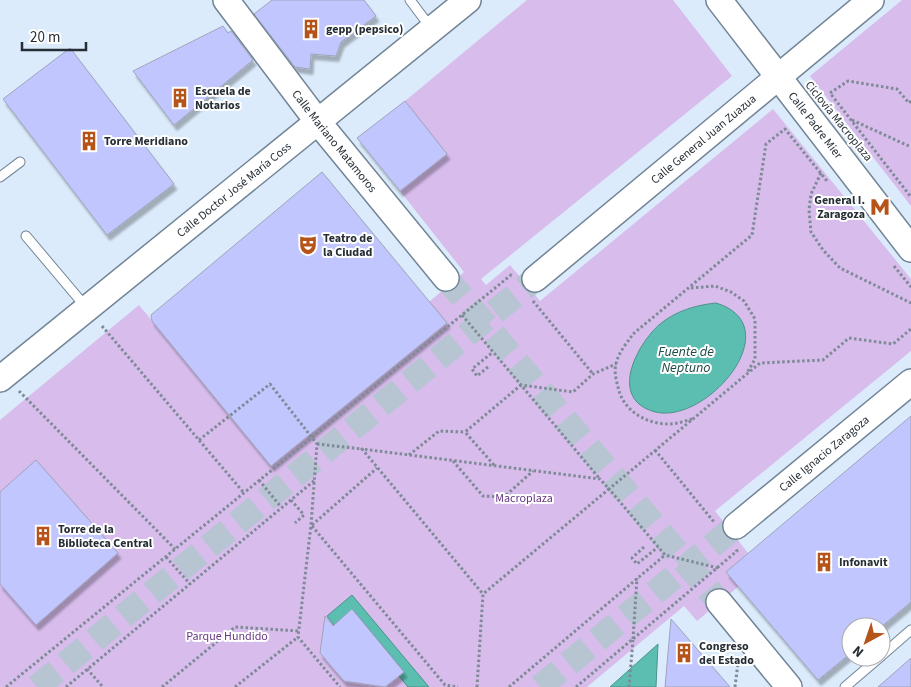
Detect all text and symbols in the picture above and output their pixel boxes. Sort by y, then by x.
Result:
building icon: gepp (pepsico) [300,18,322,40]
scale bar [22,20,86,52]
place label: gepp (pepsico) [326,21,403,38]
text: 20 m [30,27,60,48]
street label: Ciclovía Macroplaza [801,77,876,165]
place label: Escuela de Notarios [195,83,251,114]
street label: Calle Mariano Matamoros [288,86,381,196]
building icon: Escuela de Notarios [169,87,191,109]
street label: Calle Padre Mier [784,88,847,163]
street label: Calle General Juan Zuazua [647,91,760,188]
building icon: Torre Meridiano [78,130,100,152]
place label: Torre Meridiano [104,133,188,150]
street label: Calle Doctor José María Coss [173,138,295,242]
place label: General I. Zaragoza [814,192,865,223]
metro station icon: General I. Zaragoza [869,196,891,218]
place label: Teatro de la Ciudad [323,230,372,261]
theatre icon: Teatro de la Ciudad [297,234,319,256]
water label: Fuente de Neptuno [658,342,714,378]
street label: Calle Ignacio Zaragoza [776,412,873,496]
park label: Macroplaza [495,490,553,507]
place label: Torre de la Biblioteca Central [58,521,153,552]
building icon: Torre de la Biblioteca Central [32,525,54,547]
building icon: Infonavit [813,551,835,573]
place label: Infonavit [839,554,888,571]
north arrow [841,617,891,667]
park label: Parque Hundido [186,628,268,645]
place label: Congreso del Estado [699,638,754,669]
text: N [848,641,868,662]
building icon: Congreso del Estado [673,642,695,664]

